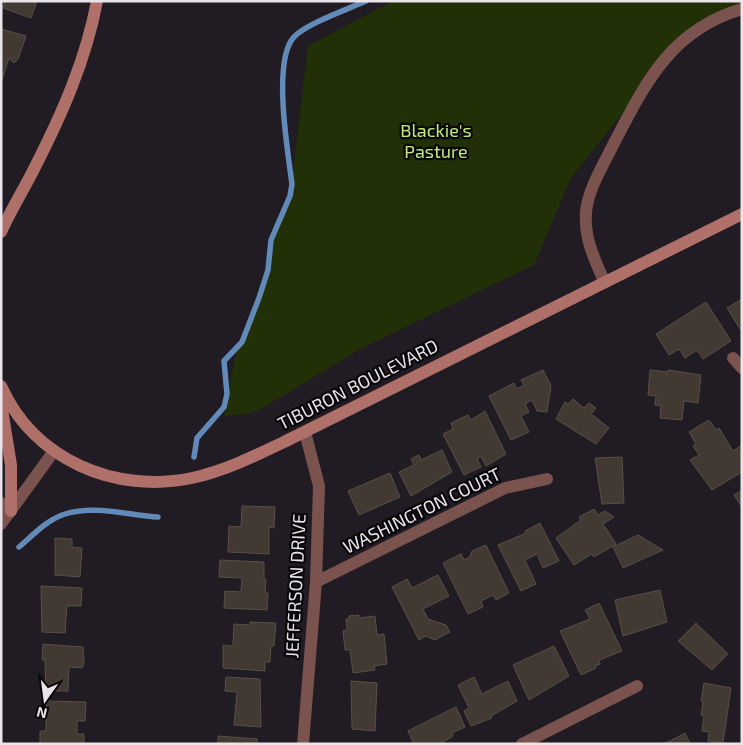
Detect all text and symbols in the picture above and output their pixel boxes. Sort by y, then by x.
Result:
park label: Blackie's Pasture [400,119,472,162]
street label: TIBURON BOULEVARD [274,334,442,434]
street label: WASHINGTON COURT [339,462,505,558]
street label: JEFFERSON DRIVE [280,513,310,659]
north arrow [20,675,70,725]
text: N [35,704,49,723]

